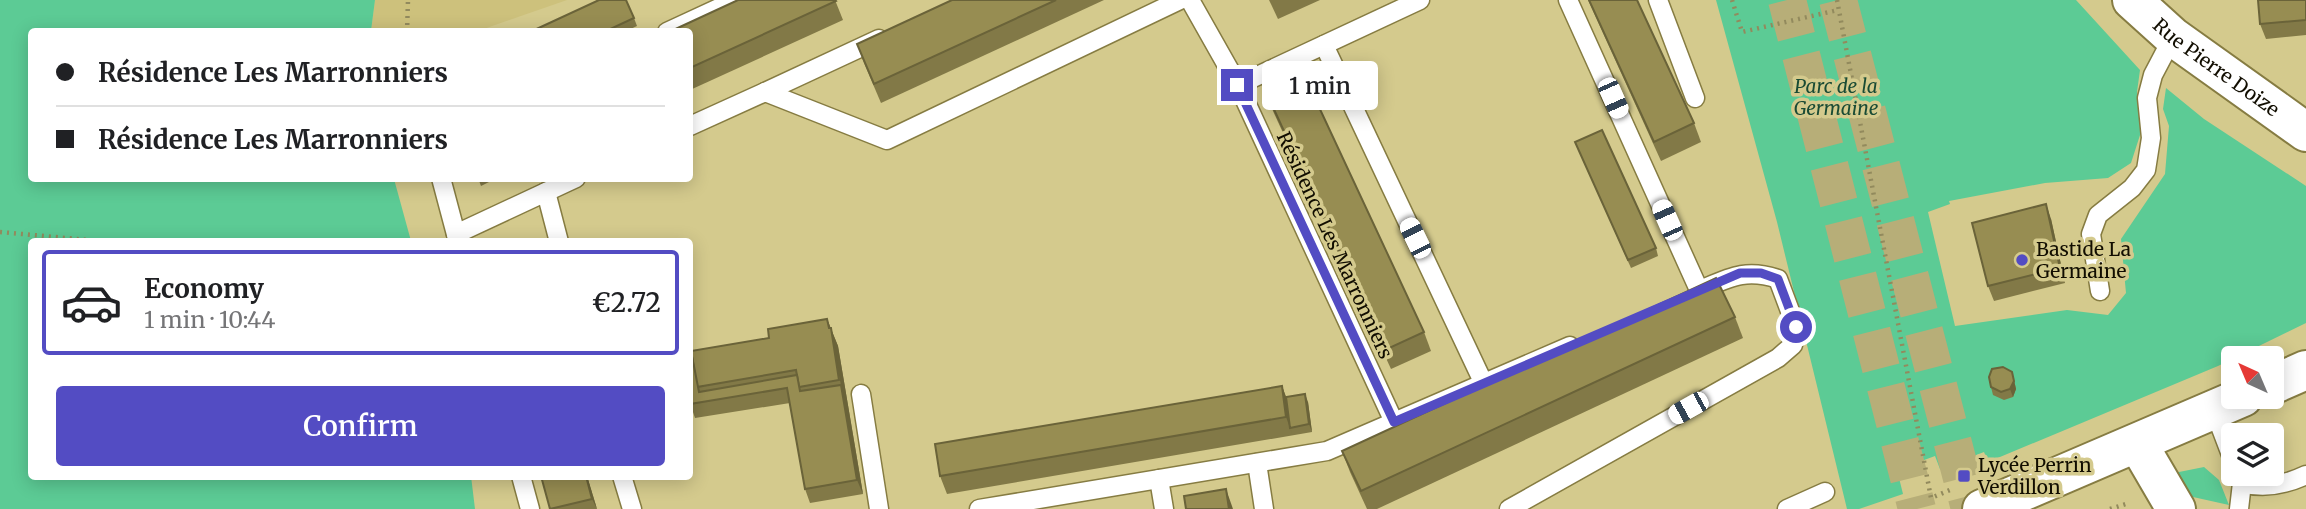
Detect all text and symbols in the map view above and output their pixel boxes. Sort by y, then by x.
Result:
street label: Rue Pierre Doize [2148,13,2284,121]
text: Résidence Les Marronniers [98,56,448,89]
callout: 1 min [1262,60,1377,110]
route end [1221,69,1253,101]
text: 1 min [1289,71,1351,100]
park label: Parc de la Germaine [1794,74,1879,120]
car [1595,75,1632,121]
text: Résidence Les Marronniers [98,123,448,156]
street label: Résidence Les Marronniers [1272,128,1398,362]
car [1649,197,1686,243]
car [1397,215,1434,261]
place label: Bastide La Germaine [2036,237,2131,283]
marker: Bastide La Germaine [2014,252,2030,268]
icon: car [60,271,123,334]
text: Economy [144,272,264,305]
text: €2.72 [592,286,661,319]
text: 1 min · 10:44 [144,305,275,334]
route start [1780,311,1812,343]
north arrow [2221,346,2284,410]
map controls [2221,346,2284,486]
button: Confirm [56,386,665,466]
car [1665,389,1712,427]
button: layers [2221,423,2284,486]
place label: Lycée Perrin Verdillon [1977,453,2092,499]
marker: Lycée Perrin Verdillon [1956,468,1972,484]

